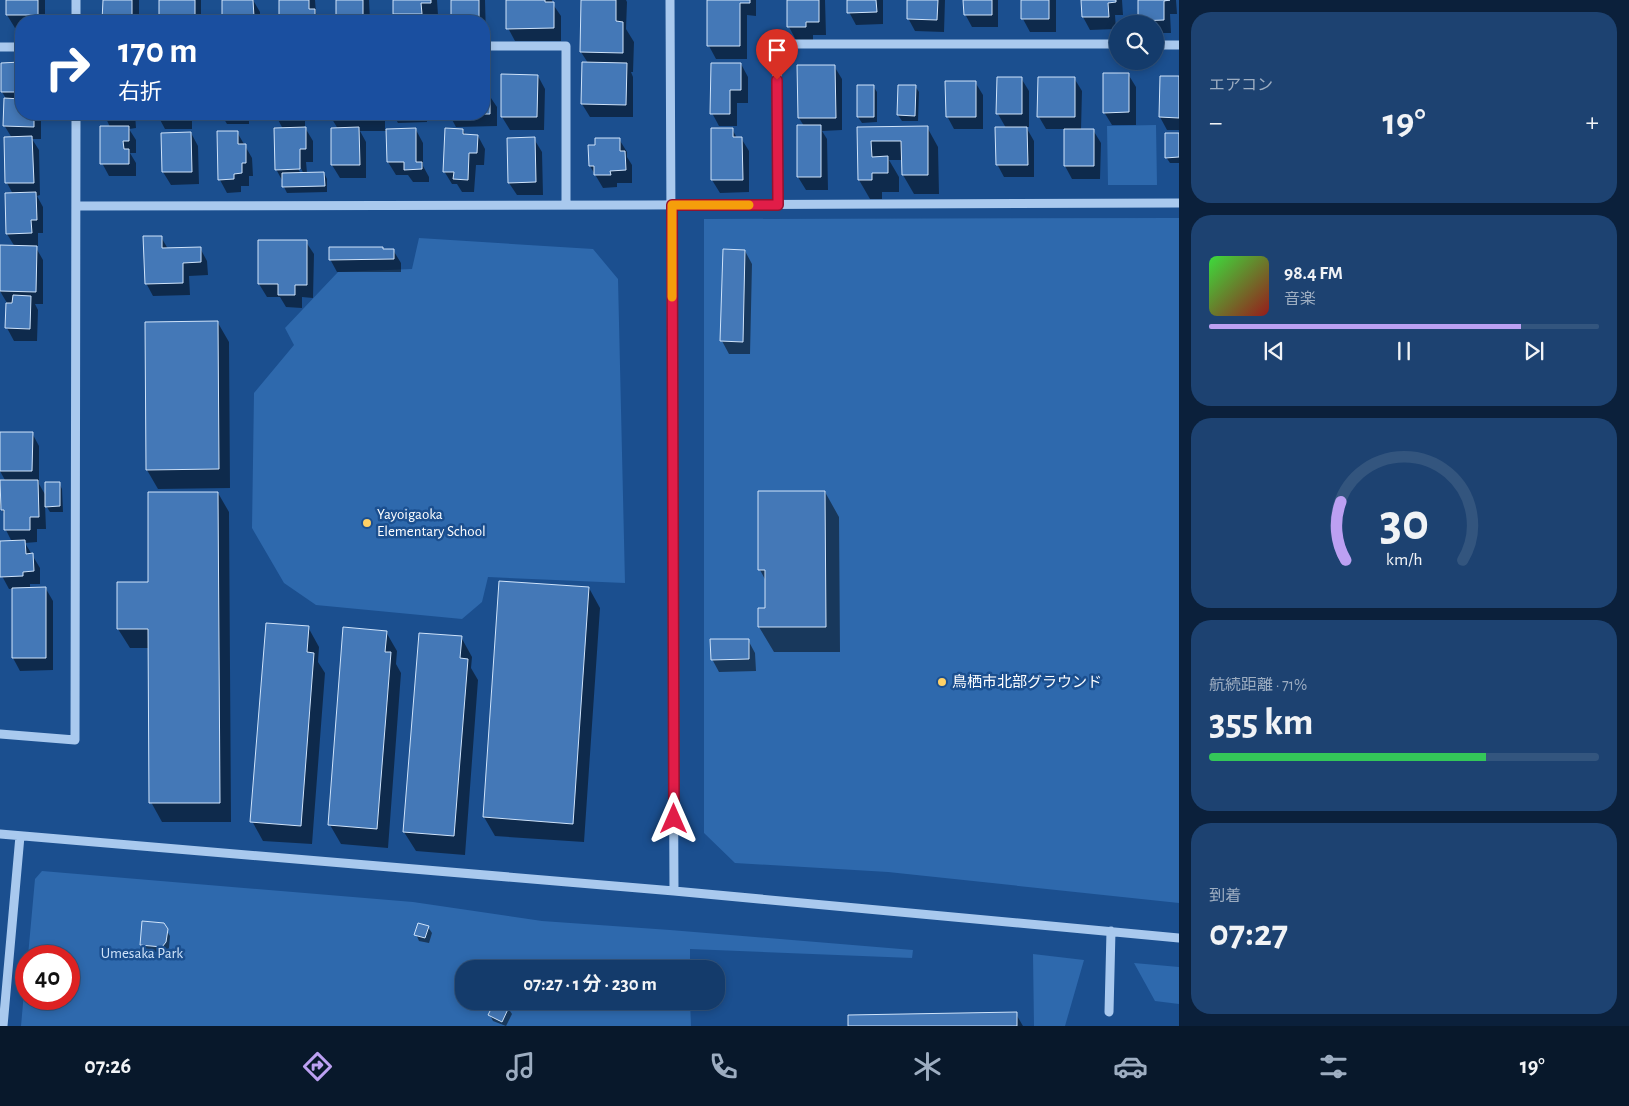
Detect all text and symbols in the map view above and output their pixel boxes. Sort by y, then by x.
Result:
map controls [1109,15,1164,70]
button: search [1109,15,1164,70]
pin [756,29,798,80]
text: 170 m [118,34,198,69]
icon: right [35,35,100,100]
icon: arrive [763,36,791,64]
text: エアコン [1209,77,1273,93]
text: 右折 [118,81,162,103]
text: 19° [1382,104,1426,142]
text: − [1209,109,1222,137]
text: + [1586,109,1599,137]
text: 98.4 FM [1284,264,1343,283]
text: 音楽 [1284,291,1316,307]
icon: previous [1260,337,1288,365]
icon: pause [1390,337,1418,365]
icon: next [1520,337,1548,365]
text: 30 [1379,497,1429,549]
place label: Yayoigaoka Elementary School [377,507,486,539]
marker: Yayoigaoka Elementary School [361,517,373,529]
text: km/h [1386,551,1422,569]
place label: 鳥栖市北部グラウンド [952,673,1102,690]
marker: 鳥栖市北部グラウンド [936,676,948,688]
text: 航続距離 · 71% [1209,677,1307,693]
text: 355 km [1209,704,1313,742]
position arrow [647,792,699,844]
text: 到着 [1209,888,1241,904]
text: 07:27 [1209,915,1288,953]
speed limit sign: 40 [15,945,80,1010]
park label: Umesaka Park [101,946,183,961]
text: 07:27 · 1 分 · 230 m [523,975,657,994]
icon: directions [300,1049,335,1084]
icon: music [503,1049,538,1084]
icon: phone [706,1049,741,1084]
icon: climate [910,1049,945,1084]
icon: car [1113,1049,1148,1084]
icon: filters [1316,1049,1351,1084]
text: 07:26 [84,1055,131,1077]
text: 19° [1520,1055,1545,1077]

